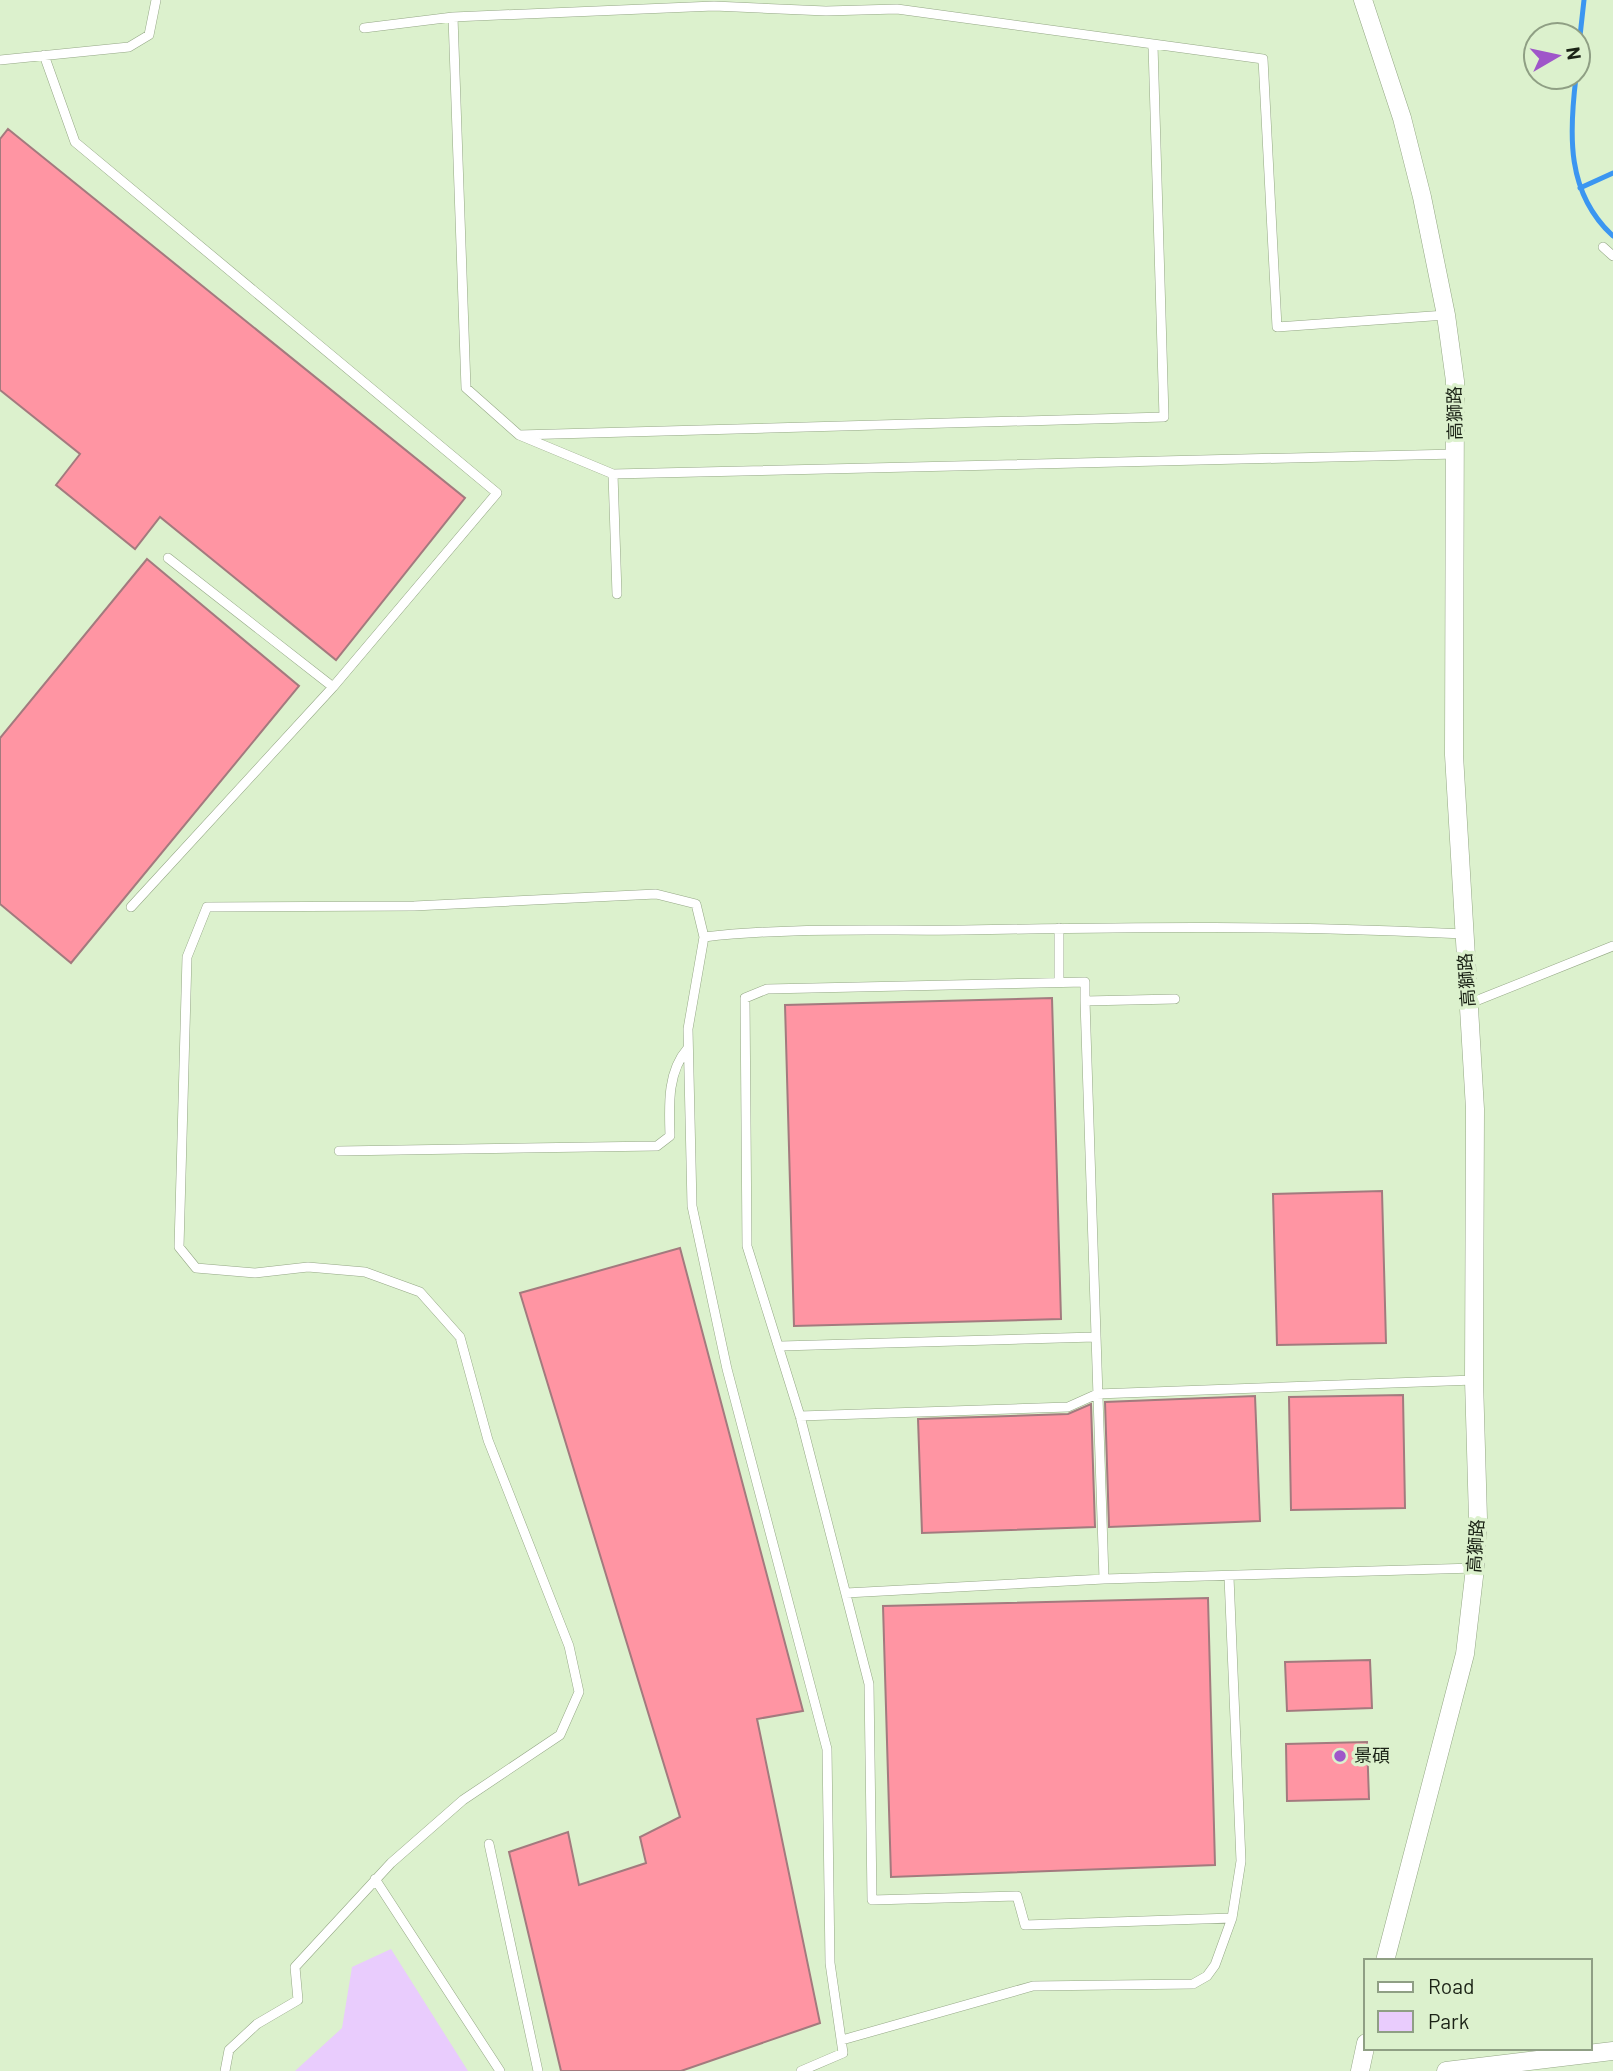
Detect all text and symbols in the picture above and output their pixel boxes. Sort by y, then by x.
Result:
north arrow [1522,21,1592,91]
text: N [1562,45,1587,61]
street label: 高獅路 [1443,386,1465,440]
street label: 高獅路 [1453,952,1479,1008]
street label: 高獅路 [1462,1518,1488,1574]
place label: 景碩 [1354,1744,1390,1766]
marker: 景碩 [1332,1748,1348,1764]
legend [1364,1959,1592,2050]
text: Road [1428,1973,1474,1998]
text: Park [1428,2008,1469,2033]

